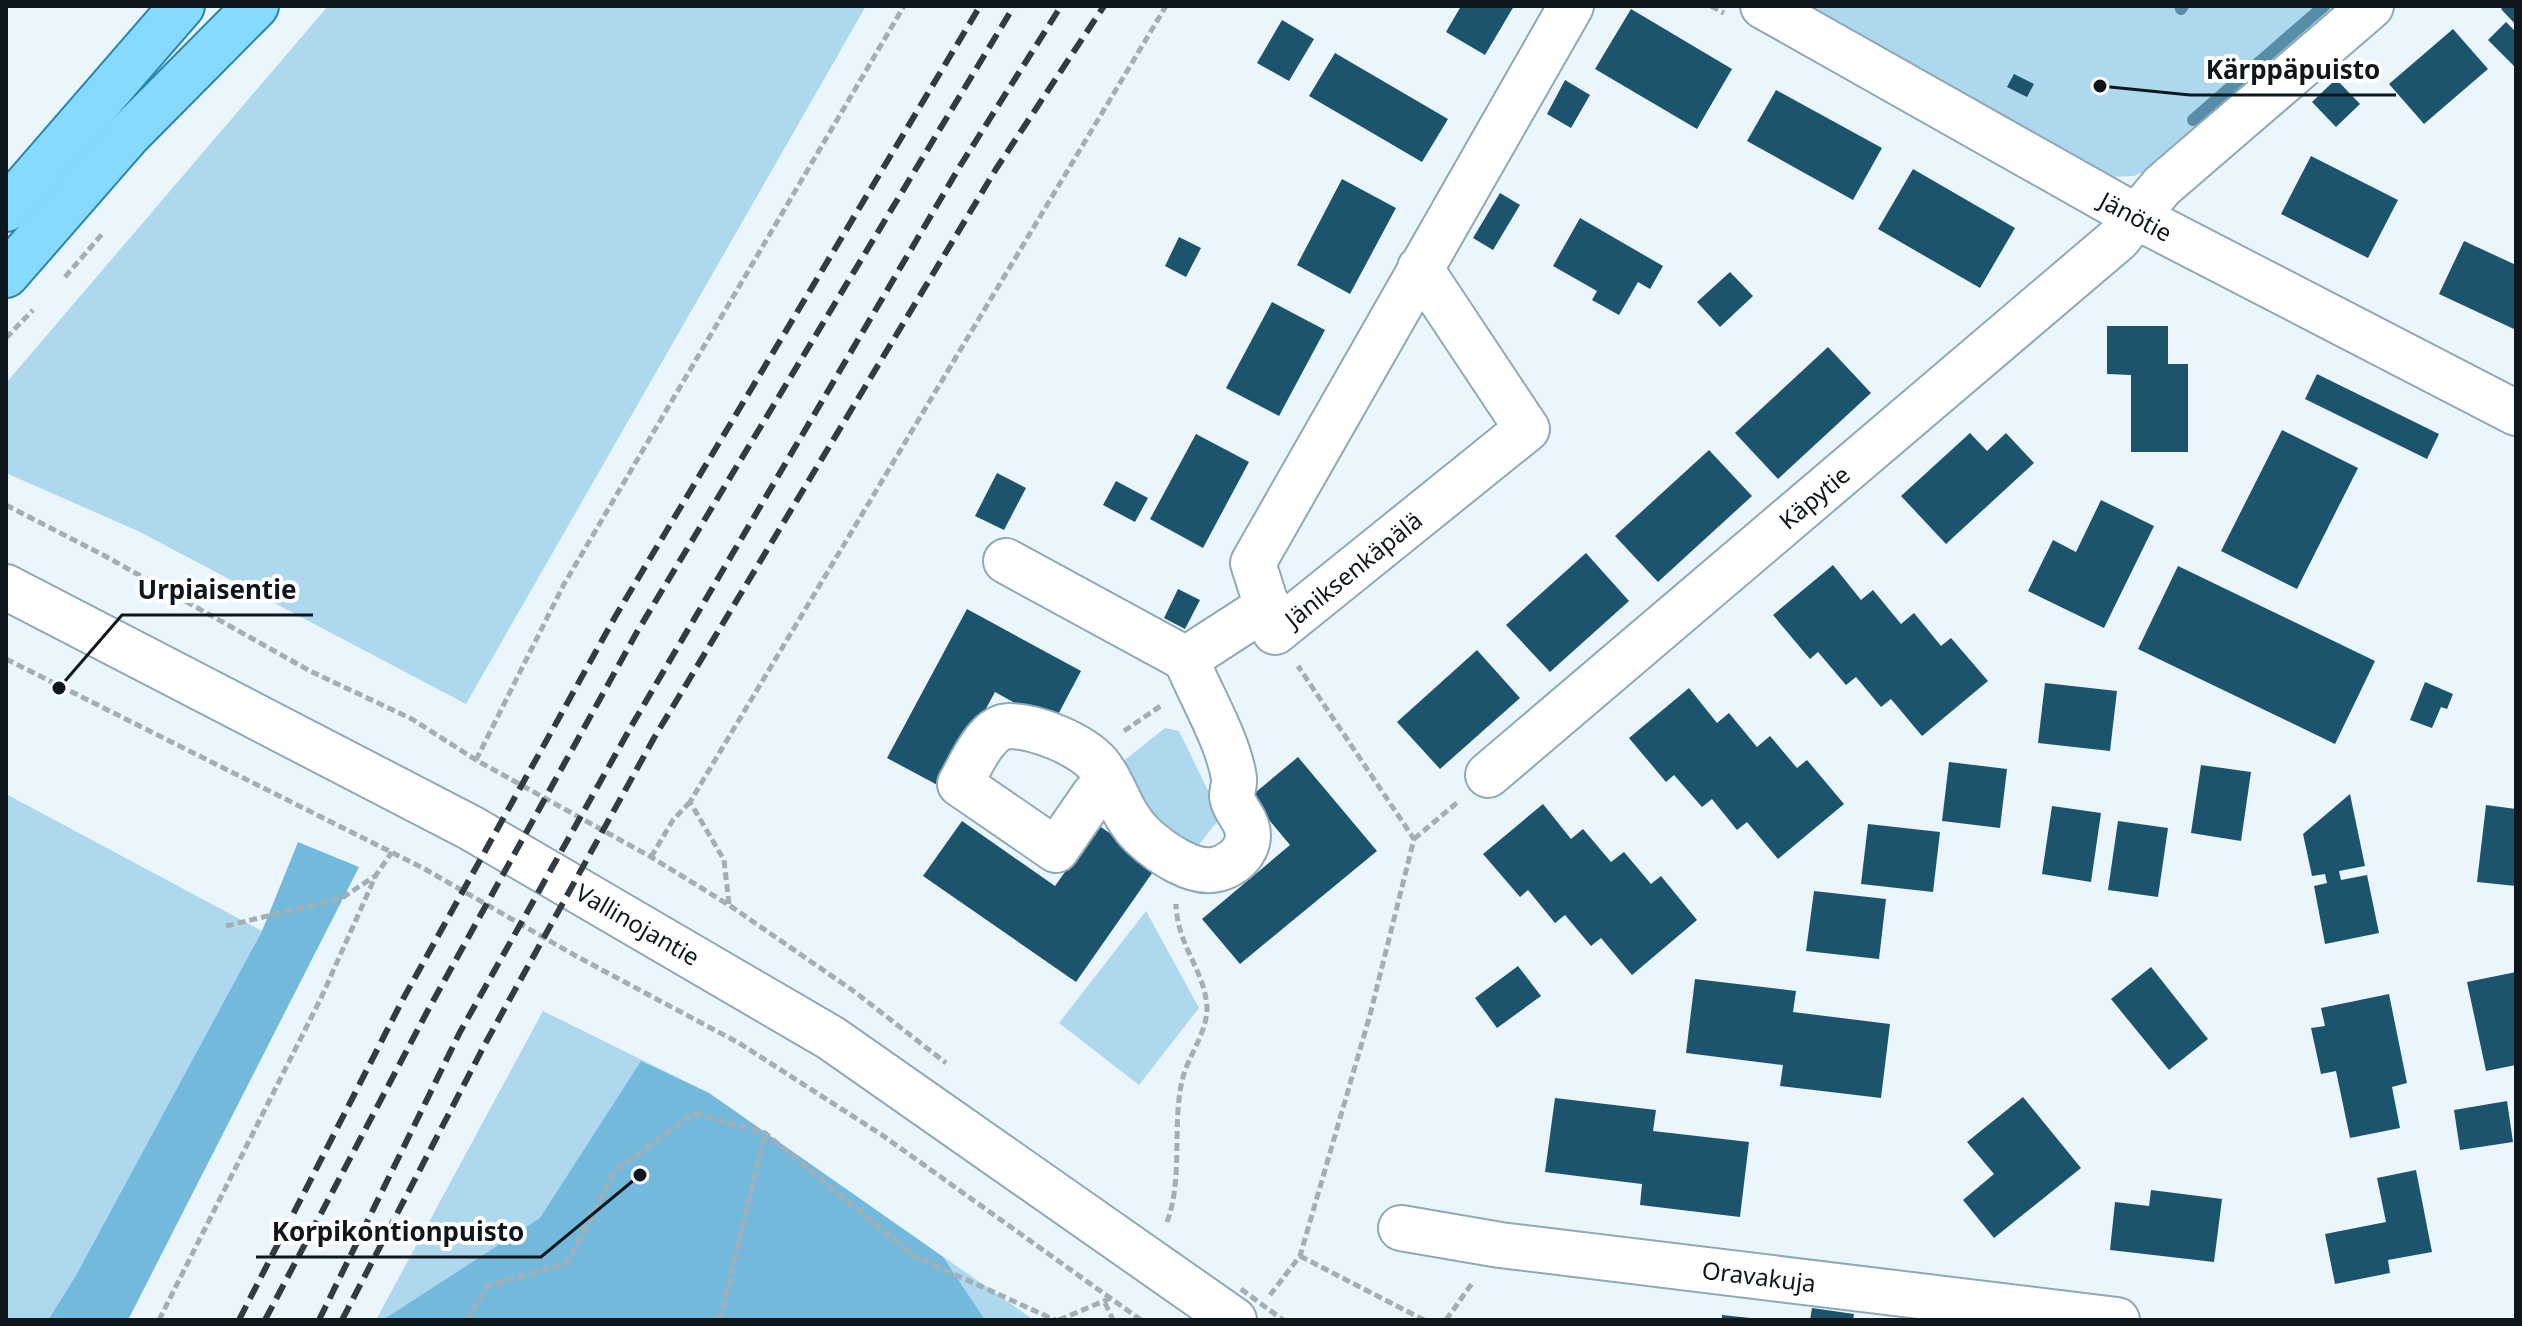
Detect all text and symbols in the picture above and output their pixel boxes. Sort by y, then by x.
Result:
callout: Kärppäpuisto [2190,45,2396,95]
text: Kärppäpuisto [2206,51,2380,87]
street label: Jänötie [2092,182,2178,249]
street label: Käpytie [1772,458,1856,536]
street label: Jäniksenkäpälä [1276,503,1429,636]
callout: Urpiaisentie [122,565,313,615]
text: Urpiaisentie [138,571,296,607]
street label: Vallinojantie [570,875,706,973]
callout: Korpikontionpuisto [256,1207,541,1257]
text: Korpikontionpuisto [272,1213,524,1249]
street label: Oravakuja [1700,1253,1818,1299]

